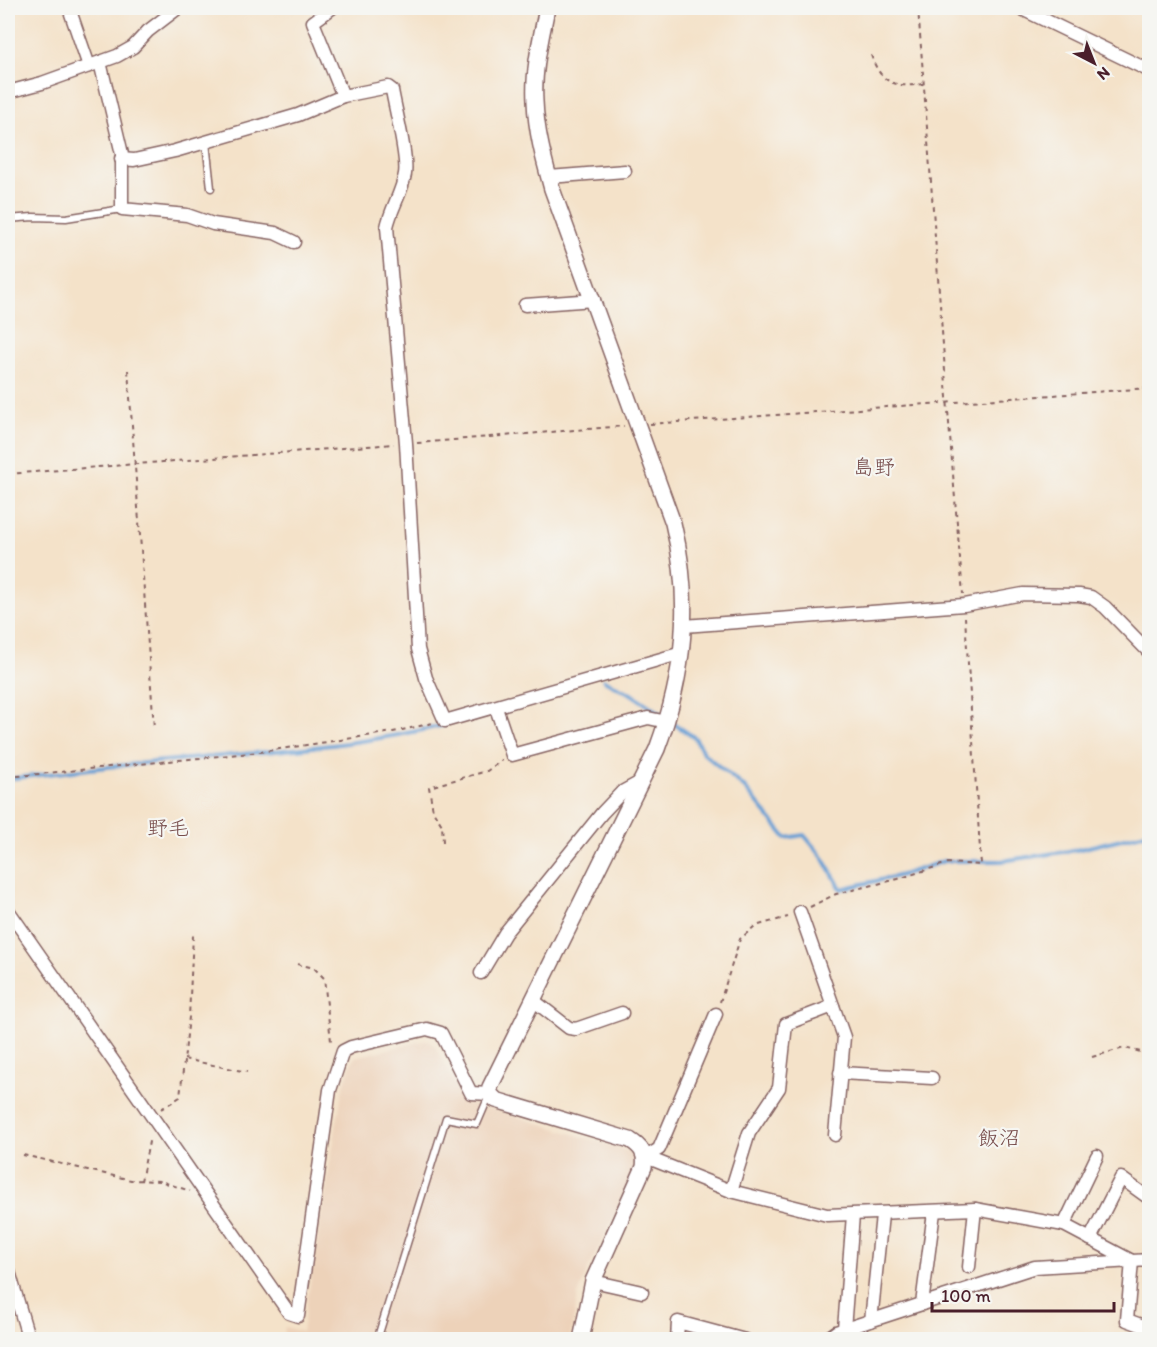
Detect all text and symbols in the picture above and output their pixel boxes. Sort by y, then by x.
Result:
north arrow [1064,33,1124,93]
text: N [1093,63,1114,84]
district label: 島野 [853,454,895,479]
district label: 野毛 [147,815,189,840]
district label: 飯沼 [978,1125,1020,1150]
scale bar [932,1275,1114,1313]
text: 100 m [941,1285,991,1307]

